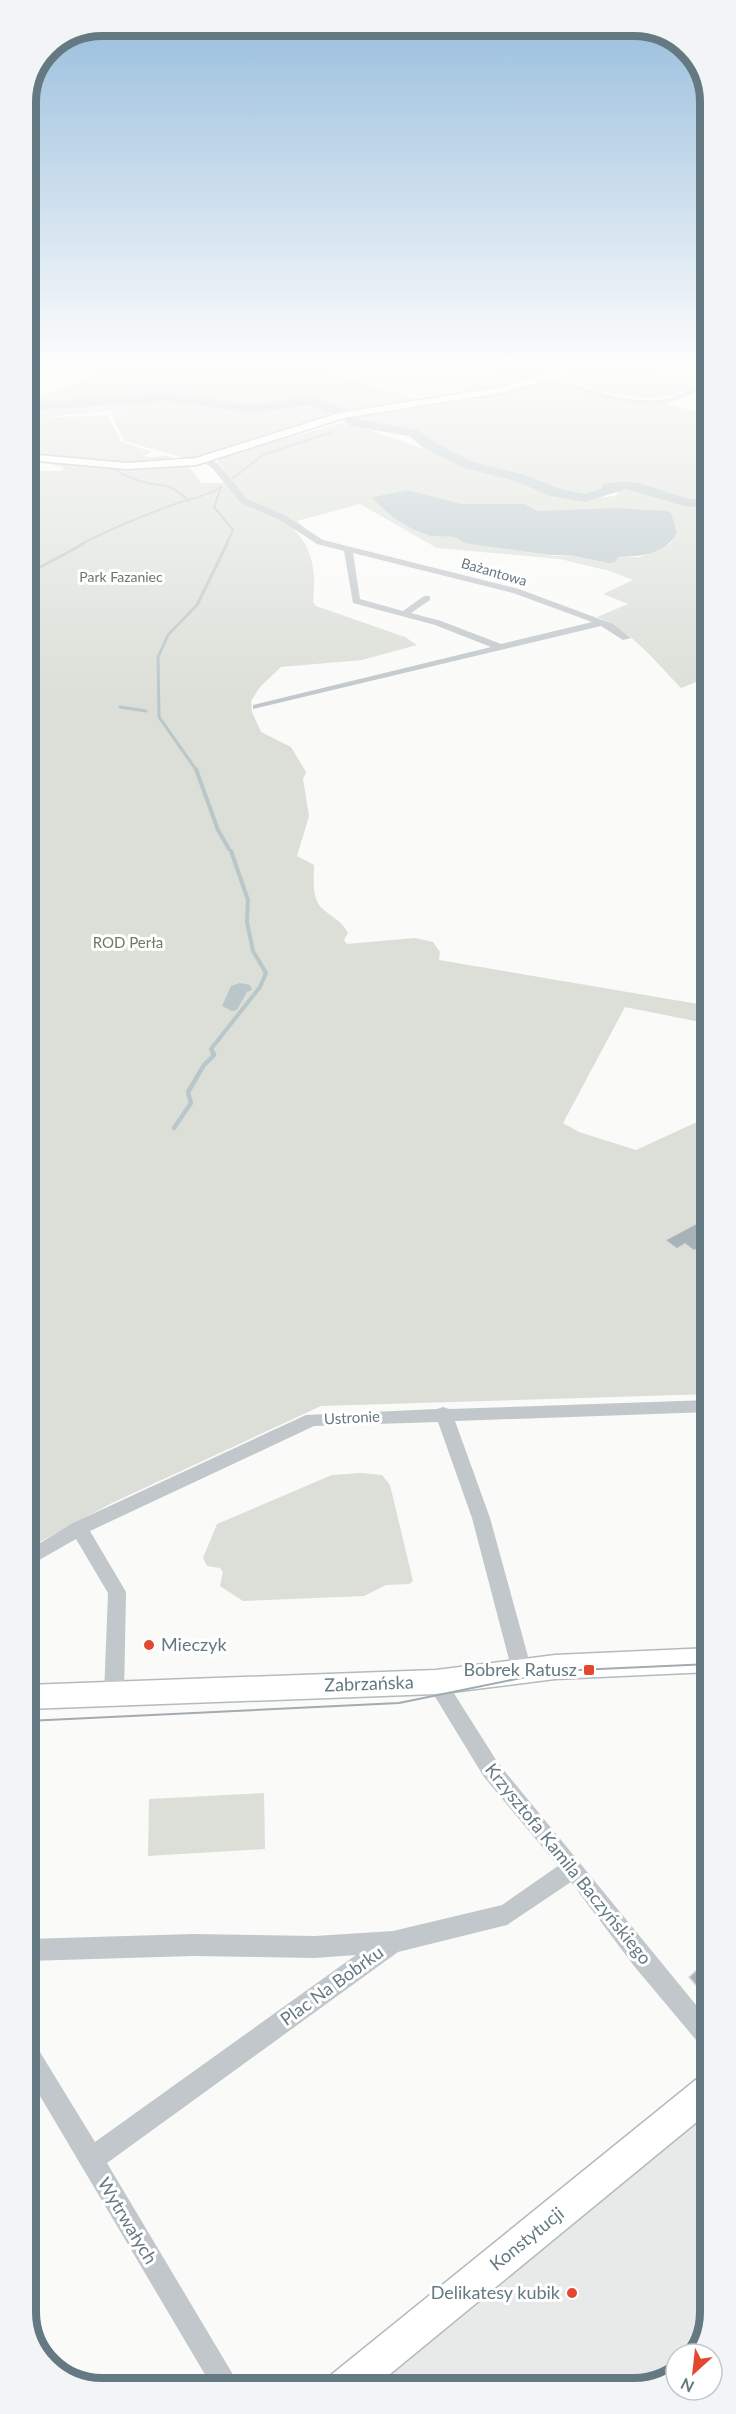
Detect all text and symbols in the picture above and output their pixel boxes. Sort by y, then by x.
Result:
street label: Bażantowa [459,554,529,589]
park label: Park Fazaniec [79,568,163,585]
park label: ROD Perła [93,933,163,951]
street label: Ustronie [323,1407,381,1427]
place label: Mieczyk [161,1633,227,1655]
marker: Mieczyk [142,1638,156,1652]
place label: Bobrek Ratusz [463,1658,577,1680]
marker: Bobrek Ratusz [582,1663,596,1677]
street label: Zabrzańska [324,1670,414,1696]
street label: Krzysztofa Kamila Baczyńskiego [481,1758,657,1968]
street label: Plac Na Bobrku [276,1941,387,2030]
street label: Wytrwałych [93,2173,162,2268]
street label: Konstytucji [485,2202,568,2275]
place label: Delikatesy kubik [431,2281,561,2303]
marker: Delikatesy kubik [565,2286,579,2300]
north arrow [664,2342,724,2402]
text: N [677,2375,697,2397]

